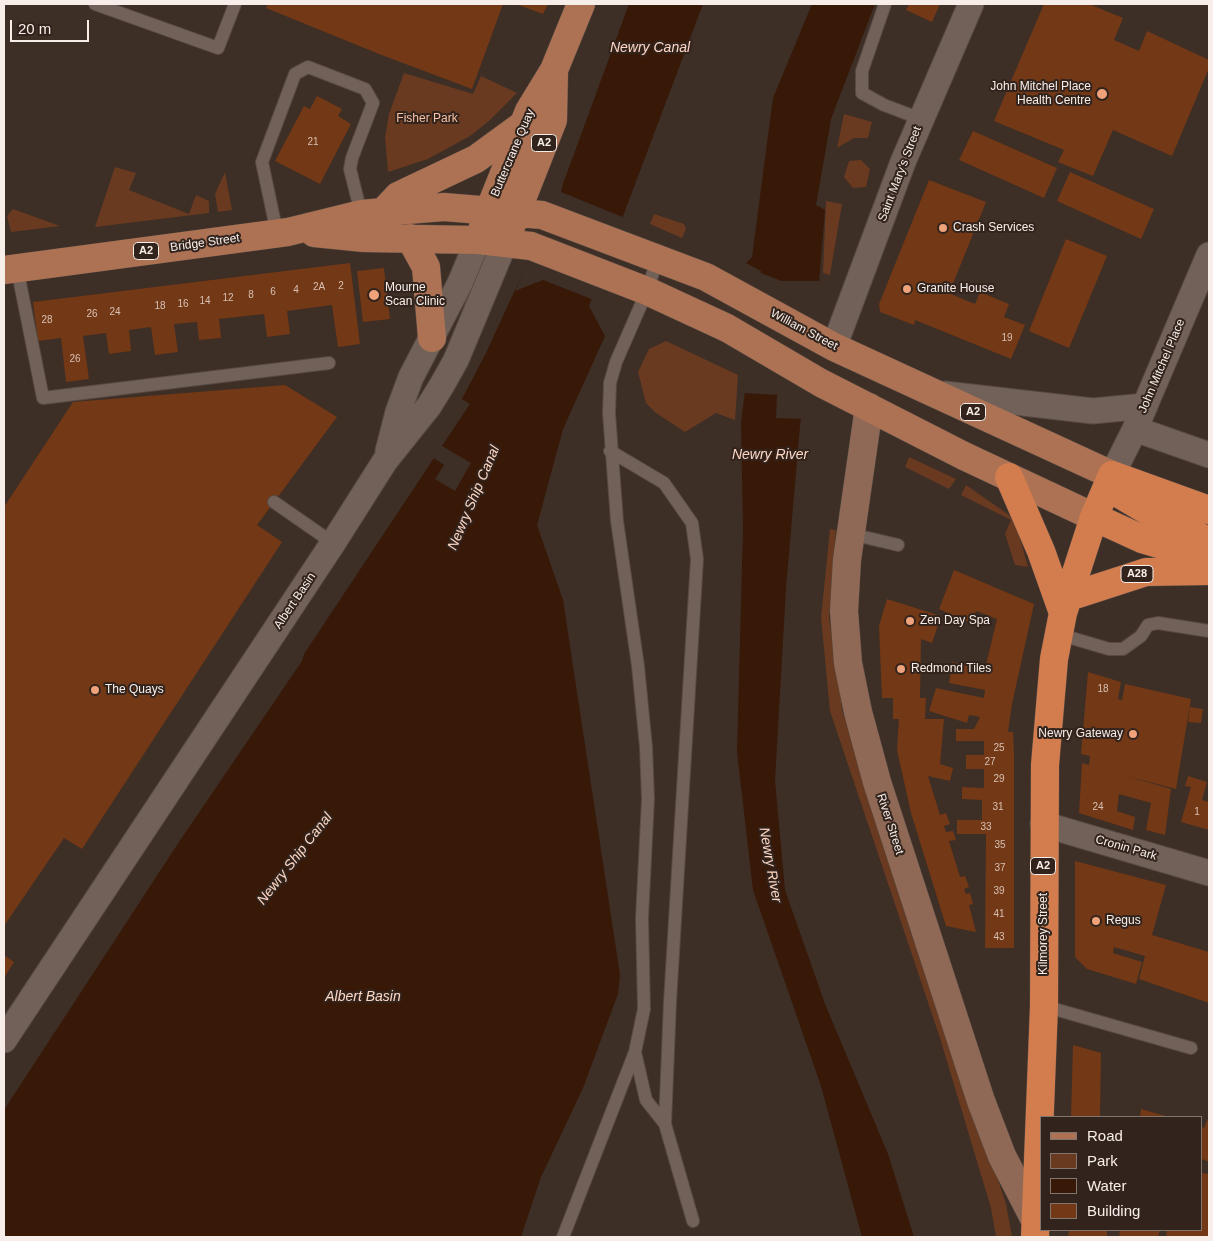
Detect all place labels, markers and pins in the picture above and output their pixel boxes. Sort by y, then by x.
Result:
place label: John Mitchel Place Health Centre [990,80,1091,108]
marker: John Mitchel Place Health Centre [1095,87,1109,101]
place label: Crash Services [953,221,1034,235]
marker: Crash Services [937,222,949,234]
place label: Mourne Scan Clinic [385,281,445,309]
place label: Granite House [917,282,994,296]
marker: Granite House [901,283,913,295]
marker: Mourne Scan Clinic [367,288,381,302]
place label: Zen Day Spa [920,614,990,628]
marker: Zen Day Spa [904,615,916,627]
place label: Redmond Tiles [911,662,991,676]
marker: Redmond Tiles [895,663,907,675]
place label: The Quays [105,683,164,697]
marker: The Quays [89,684,101,696]
place label: Newry Gateway [1038,727,1123,741]
marker: Newry Gateway [1127,728,1139,740]
place label: Regus [1106,914,1141,928]
marker: Regus [1090,915,1102,927]

